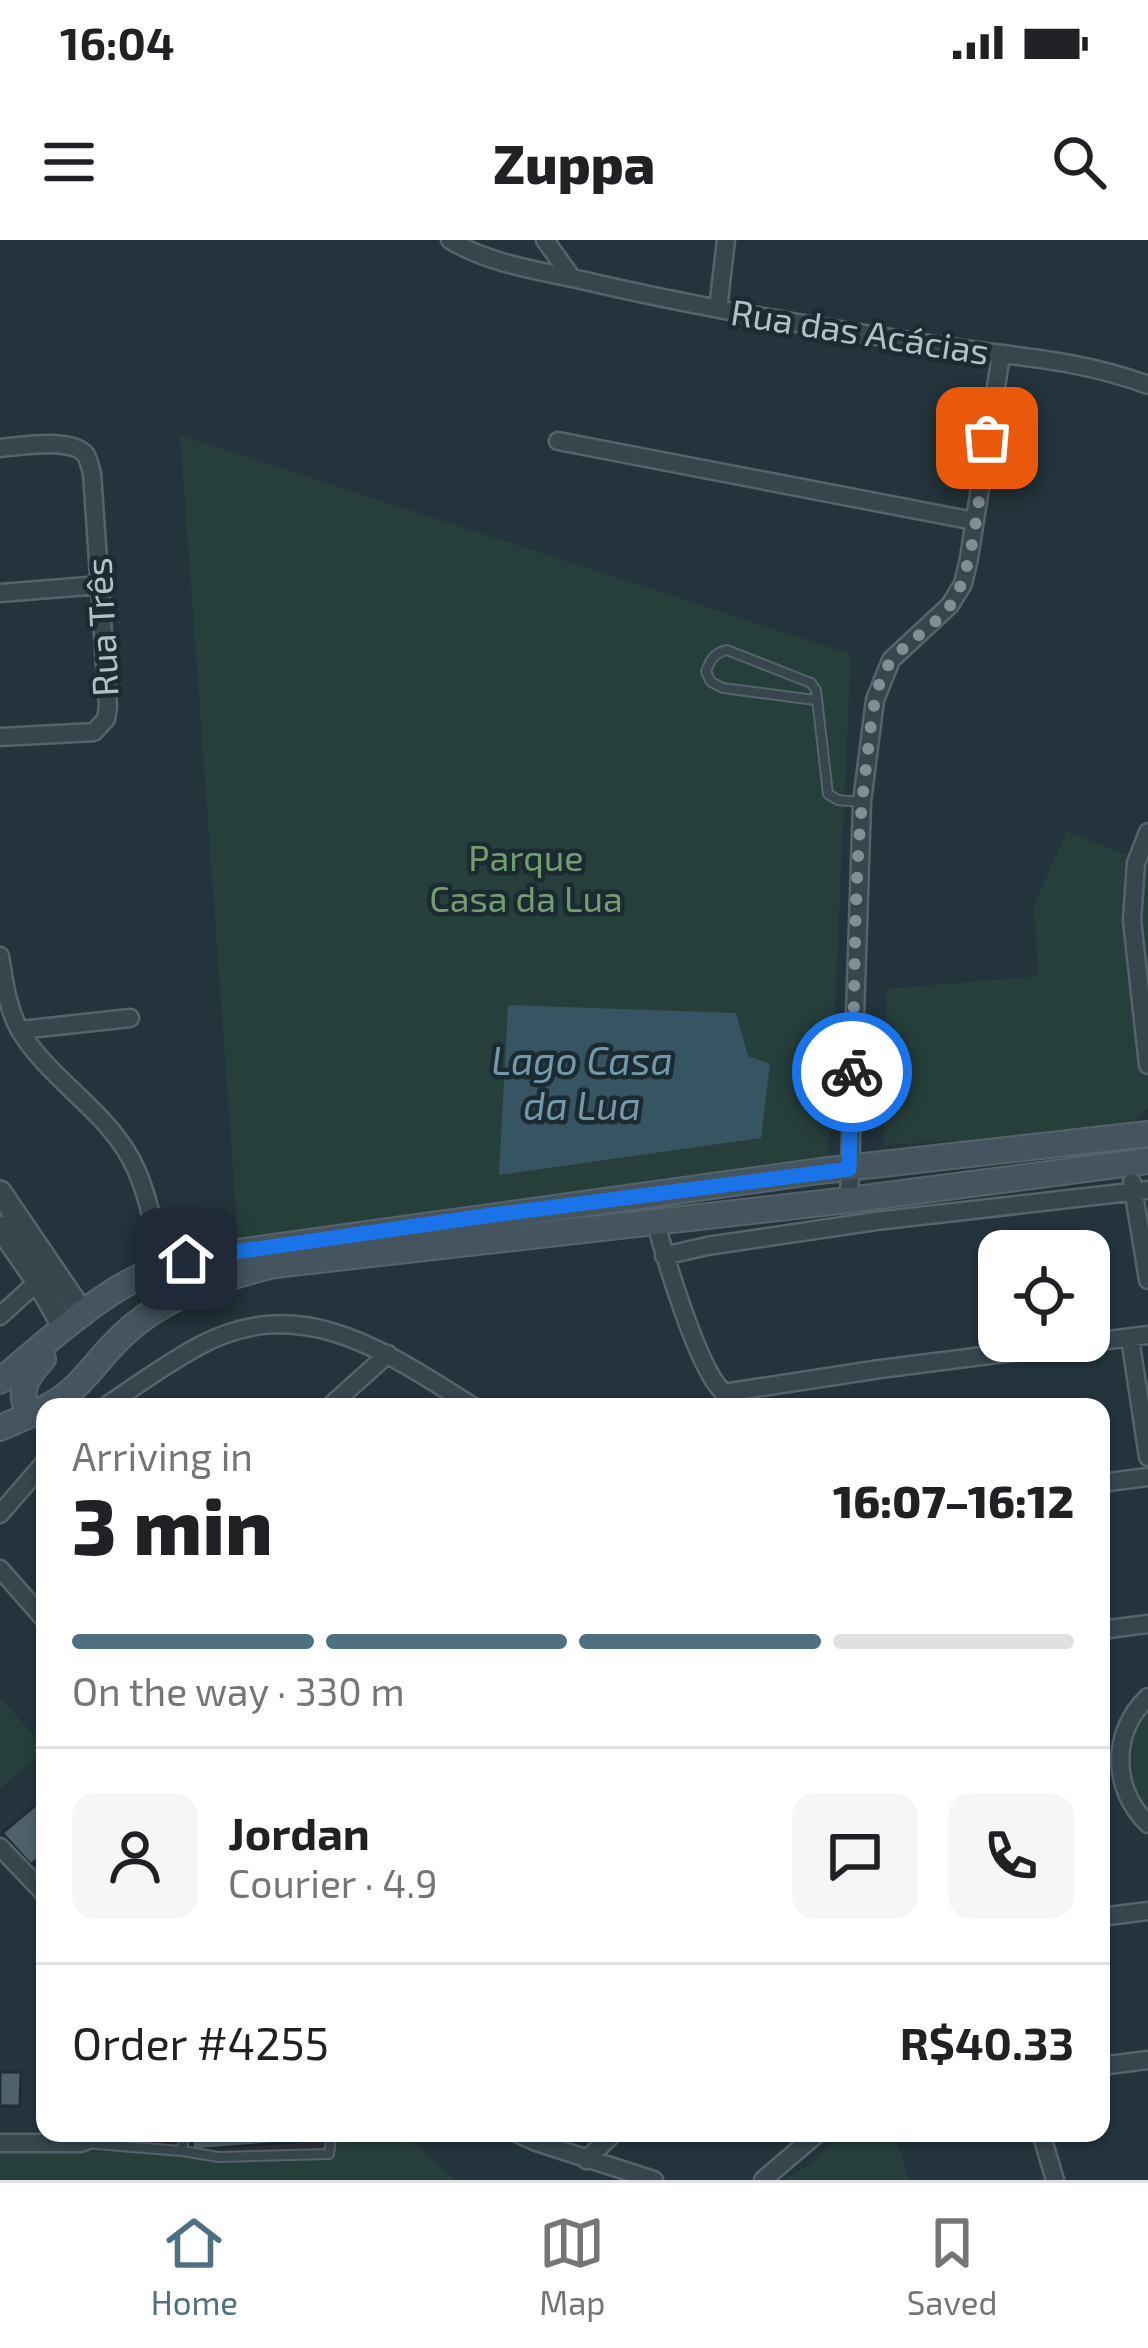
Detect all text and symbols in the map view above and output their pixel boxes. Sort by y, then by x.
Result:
text: 16:04 [60,15,175,69]
icon: menu [36,129,102,195]
icon: search [1046,129,1112,195]
text: Zuppa [493,130,655,195]
street label: Rua das Acácias [728,289,992,372]
pin [936,387,1038,489]
icon: bag [954,405,1020,471]
street label: Rua Três [75,557,126,698]
park label: Parque Casa da Lua [429,835,623,919]
courier [792,1012,912,1132]
water label: Lago Casa da Lua [491,1036,673,1128]
icon: bike [819,1039,885,1105]
pin [135,1208,237,1310]
icon: home [153,1226,219,1292]
map controls [978,1230,1110,1362]
button: locate [978,1230,1110,1362]
text: Arriving in [72,1432,253,1479]
text: 16:07–16:12 [833,1473,1074,1527]
text: 3 min [72,1477,273,1571]
text: On the way · 330 m [72,1667,405,1714]
button: person [72,1793,198,1919]
button: chat [792,1793,918,1919]
button: phone [948,1793,1074,1919]
text: Jordan [228,1805,370,1859]
text: Courier · 4.9 [228,1859,438,1906]
text: Order #4255 [72,2015,329,2069]
text: R$40.33 [900,2015,1074,2069]
tab: Home [151,2210,238,2322]
tab: Map [539,2210,606,2322]
tab: Saved [907,2210,997,2322]

